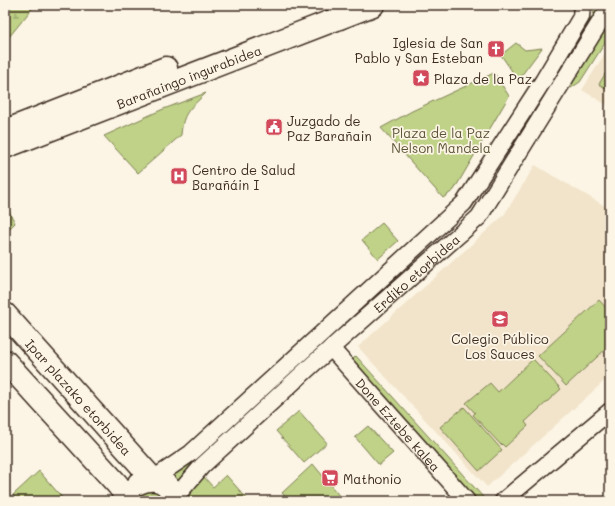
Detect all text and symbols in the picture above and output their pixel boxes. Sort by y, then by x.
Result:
place label: Iglesia de San Pablo y San Esteban [355,34,483,66]
church icon: Iglesia de San Pablo y San Esteban [486,39,506,59]
street label: Barañaingo ingurabidea [114,40,264,112]
place icon: Plaza de la Paz [411,68,431,88]
place label: Plaza de la Paz [434,70,532,87]
place label: Juzgado de Paz Barañain [287,112,372,144]
public building icon: Juzgado de Paz Barañain [264,117,284,137]
park label: Plaza de la Paz Nelson Mandela [391,124,491,156]
place label: Centro de Salud Barañáin I [192,161,295,193]
hospital icon: Centro de Salud Barañáin I [169,166,189,186]
street label: Erdiko etorbidea [369,230,463,316]
school or university icon: Colegio Público Los Sauces [490,309,510,329]
place label: Colegio Público Los Sauces [451,330,549,362]
street label: Ipar plazako etorbidea [22,335,136,458]
street label: Done Eztebe kalea [353,374,445,475]
supermarket icon: Mathonio [320,468,340,488]
place label: Mathonio [343,470,401,487]

